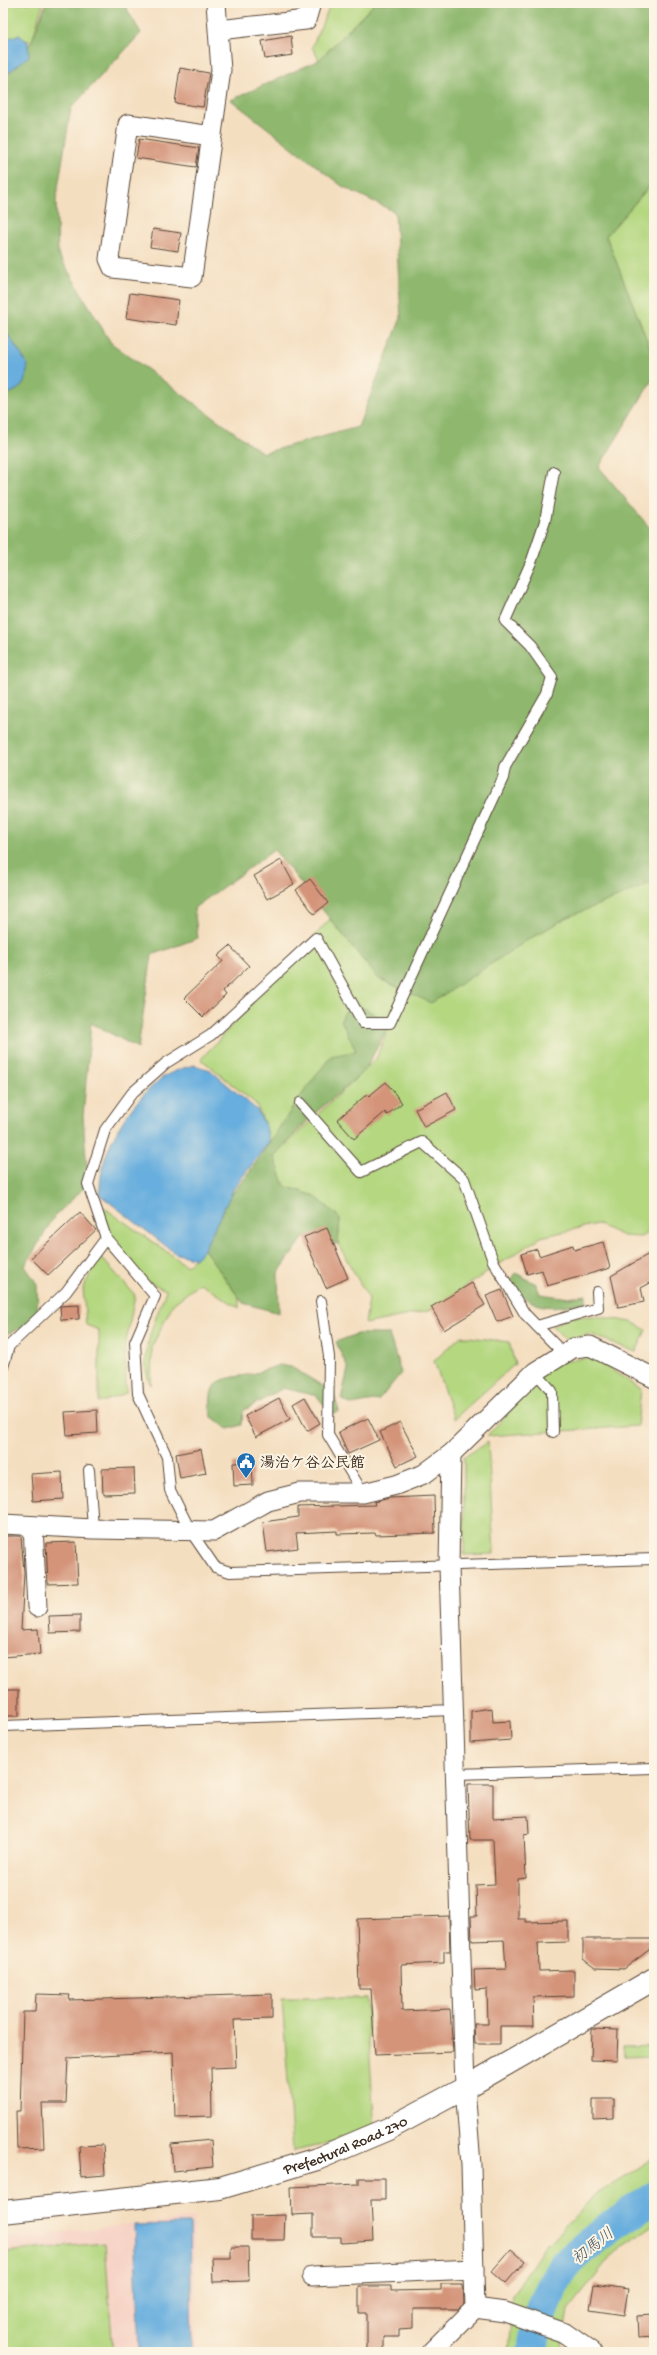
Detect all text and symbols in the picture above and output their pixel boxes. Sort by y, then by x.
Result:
public building icon: 湯治ケ谷公民館 [235,1451,257,1479]
place label: 湯治ケ谷公民館 [260,1454,365,1473]
street label: Prefectural Road 270 [281,2113,412,2180]
water label: 初馬川 [569,2225,619,2270]

